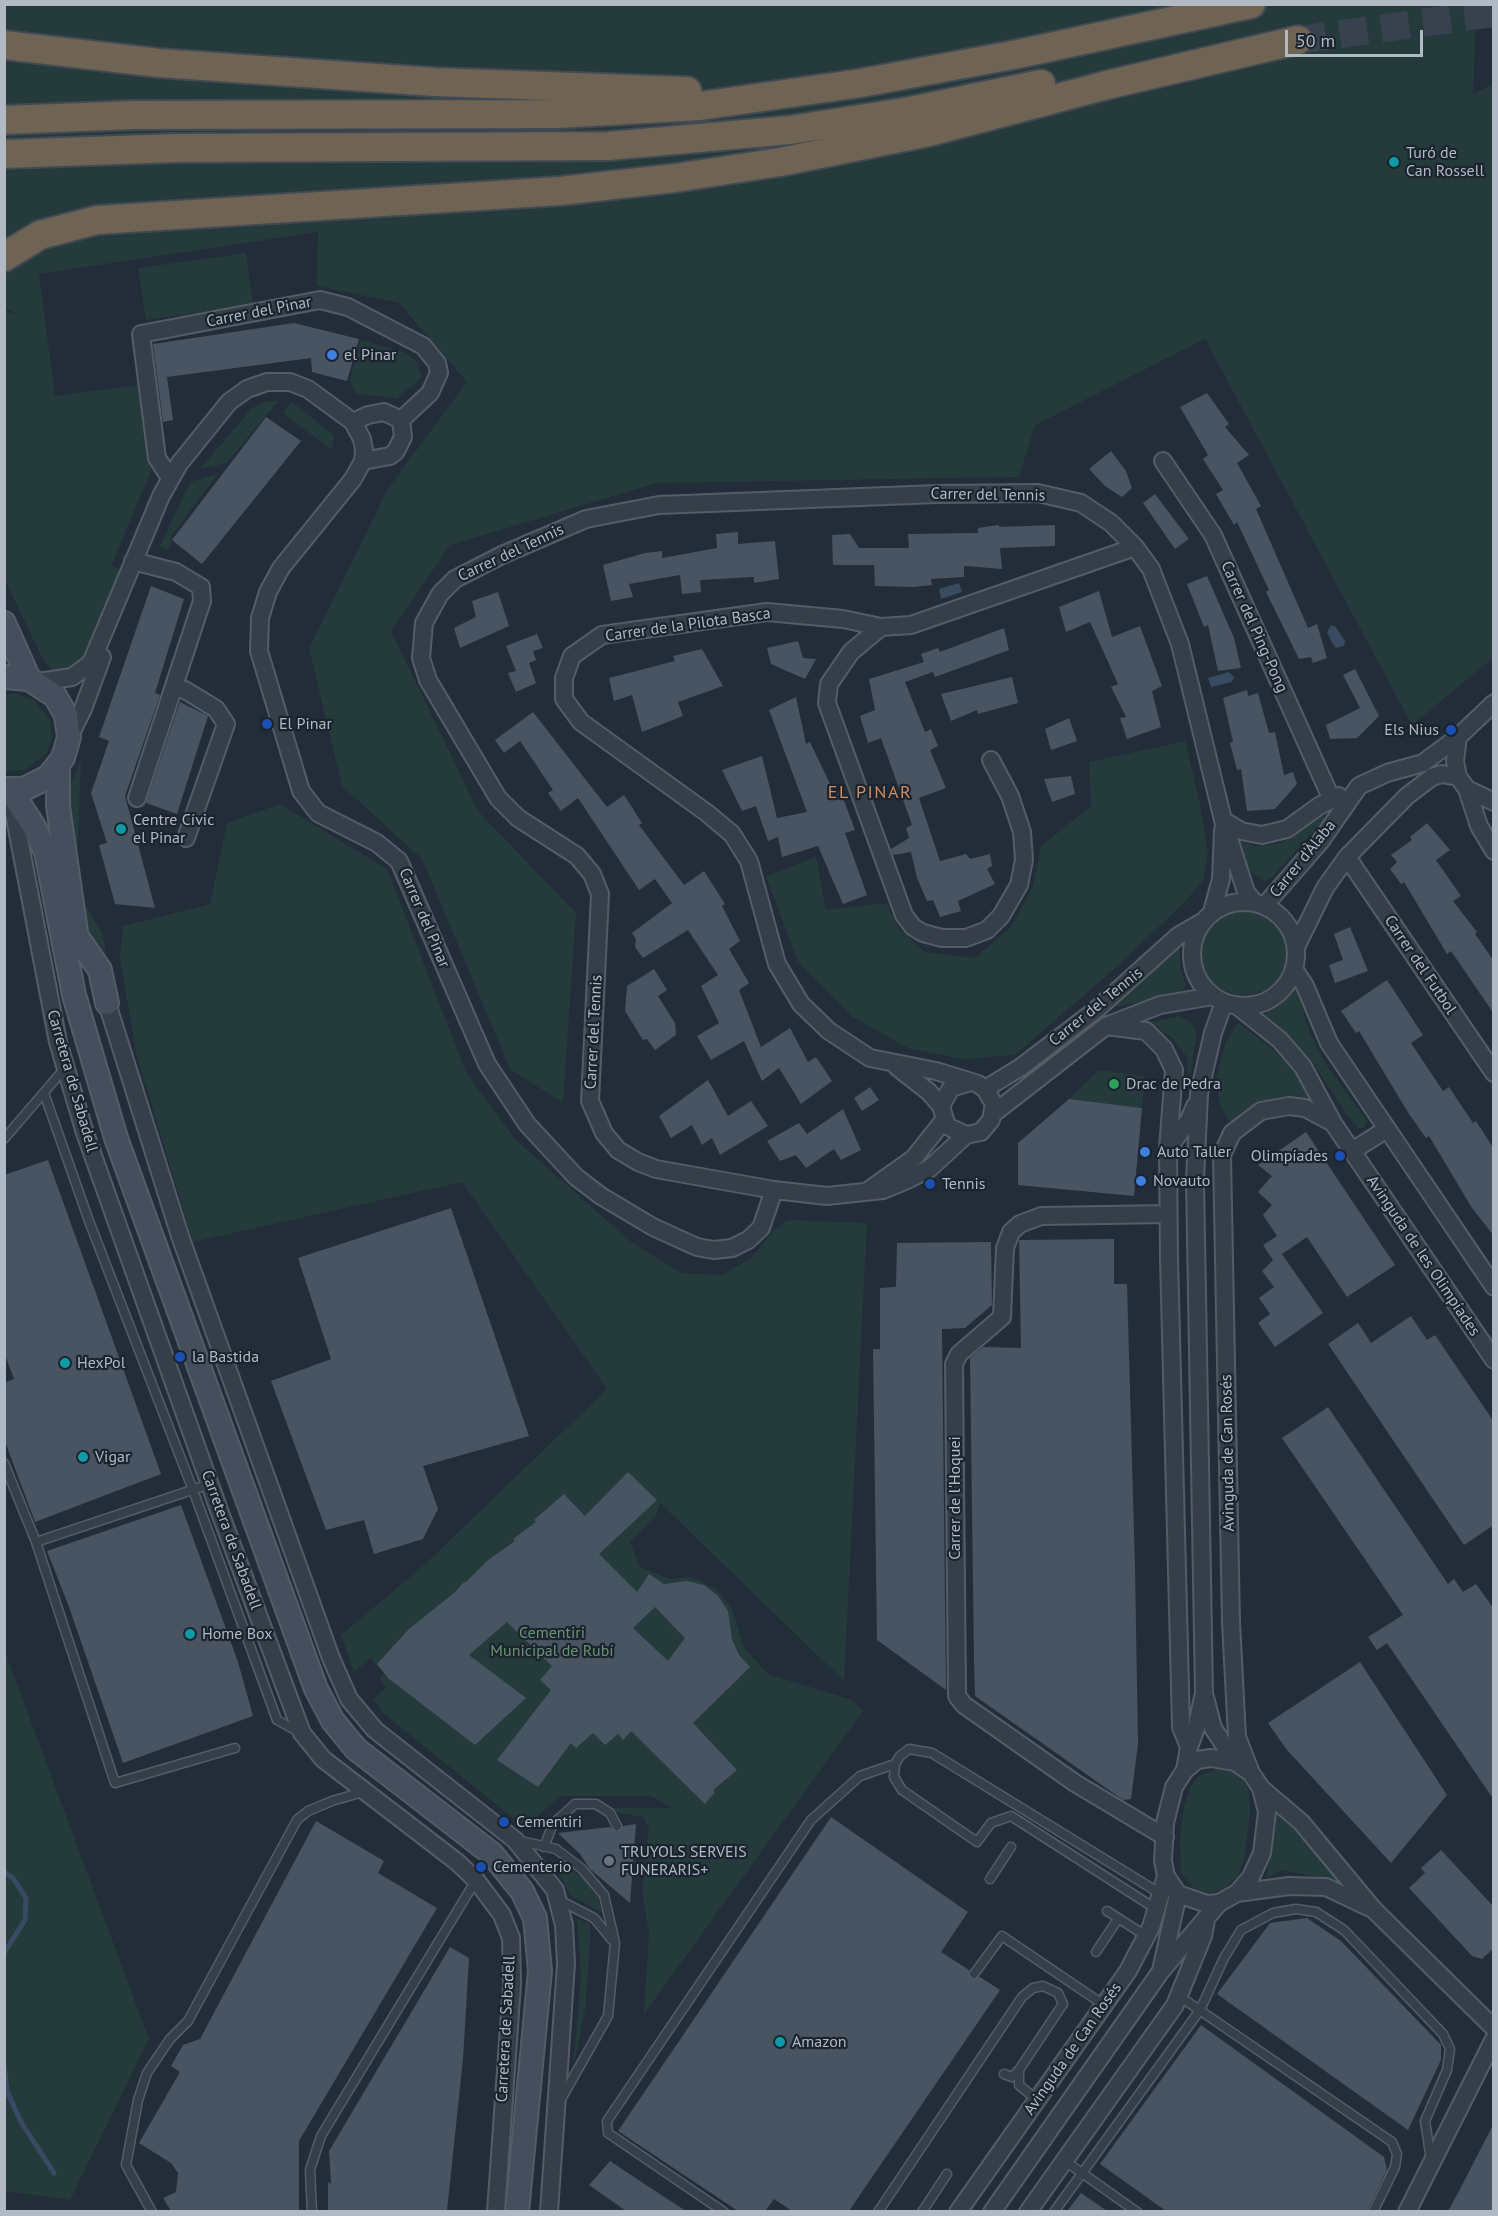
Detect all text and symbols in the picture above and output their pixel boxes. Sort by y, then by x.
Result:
scale bar [1288,18,1426,56]
text: 50 m [1296,29,1335,52]
place label: Turó de Can Rossell [1406,143,1484,181]
marker: Turó de Can Rossell [1387,155,1401,169]
street label: Carrer del Pinar [205,292,313,332]
place label: el Pinar [344,345,396,365]
marker: el Pinar [325,348,339,362]
street label: Carrer del Tennis [930,484,1046,506]
street label: Carrer del Tennis [455,520,567,586]
street label: Carrer del Ping-Pong [1216,558,1292,696]
street label: Carrer de la Pilota Basca [604,604,772,646]
place label: El Pinar [279,714,332,734]
marker: El Pinar [260,717,274,731]
place label: Els Nius [1384,720,1439,740]
marker: Els Nius [1444,723,1458,737]
district label: EL PINAR [828,782,912,804]
place label: Centre Cívic el Pinar [133,810,214,848]
street label: Carrer d'Àlaba [1266,816,1340,902]
marker: Centre Cívic el Pinar [114,822,128,836]
street label: Carrer del Pinar [394,865,454,971]
street label: Carrer del Futbol [1380,912,1460,1018]
street label: Carrer del Tennis [1045,963,1147,1051]
street label: Carrer del Tennis [581,974,607,1090]
street label: Carretera de Sabadell [43,1008,101,1154]
place label: Drac de Pedra [1126,1074,1221,1094]
marker: Drac de Pedra [1107,1077,1121,1091]
place label: Auto Taller [1157,1142,1231,1162]
marker: Auto Taller [1138,1145,1152,1159]
place label: Olimpíades [1251,1146,1328,1166]
marker: Olimpíades [1333,1149,1347,1163]
place label: Novauto [1153,1171,1210,1191]
street label: Avinguda de les Olimpíades [1362,1172,1484,1340]
place label: Tennis [942,1174,985,1194]
marker: Novauto [1134,1174,1148,1188]
marker: Tennis [923,1177,937,1191]
place label: la Bastida [192,1347,259,1367]
marker: la Bastida [173,1350,187,1364]
place label: HexPol [77,1353,125,1373]
marker: HexPol [58,1356,72,1370]
street label: Avinguda de Can Rosés [1217,1374,1239,1532]
street label: Carrer de l'Hoquei [945,1436,965,1560]
place label: Vigar [95,1447,130,1467]
marker: Vigar [76,1450,90,1464]
street label: Carretera de Sabadell [197,1468,265,1612]
park label: Cementiri Municipal de Rubí [490,1623,614,1661]
place label: Home Box [202,1624,272,1644]
marker: Home Box [183,1627,197,1641]
place label: Cementiri [516,1812,582,1832]
marker: Cementiri [497,1815,511,1829]
place label: TRUYOLS SERVEIS FUNERARIS+ [621,1842,747,1880]
marker: TRUYOLS SERVEIS FUNERARIS+ [602,1854,616,1868]
place label: Cementerio [493,1857,571,1877]
marker: Cementerio [474,1860,488,1874]
street label: Carretera de Sabadell [493,1955,519,2103]
street label: Avinguda de Can Rosés [1020,1979,1126,2119]
place label: Amazon [792,2032,847,2052]
marker: Amazon [773,2035,787,2049]

